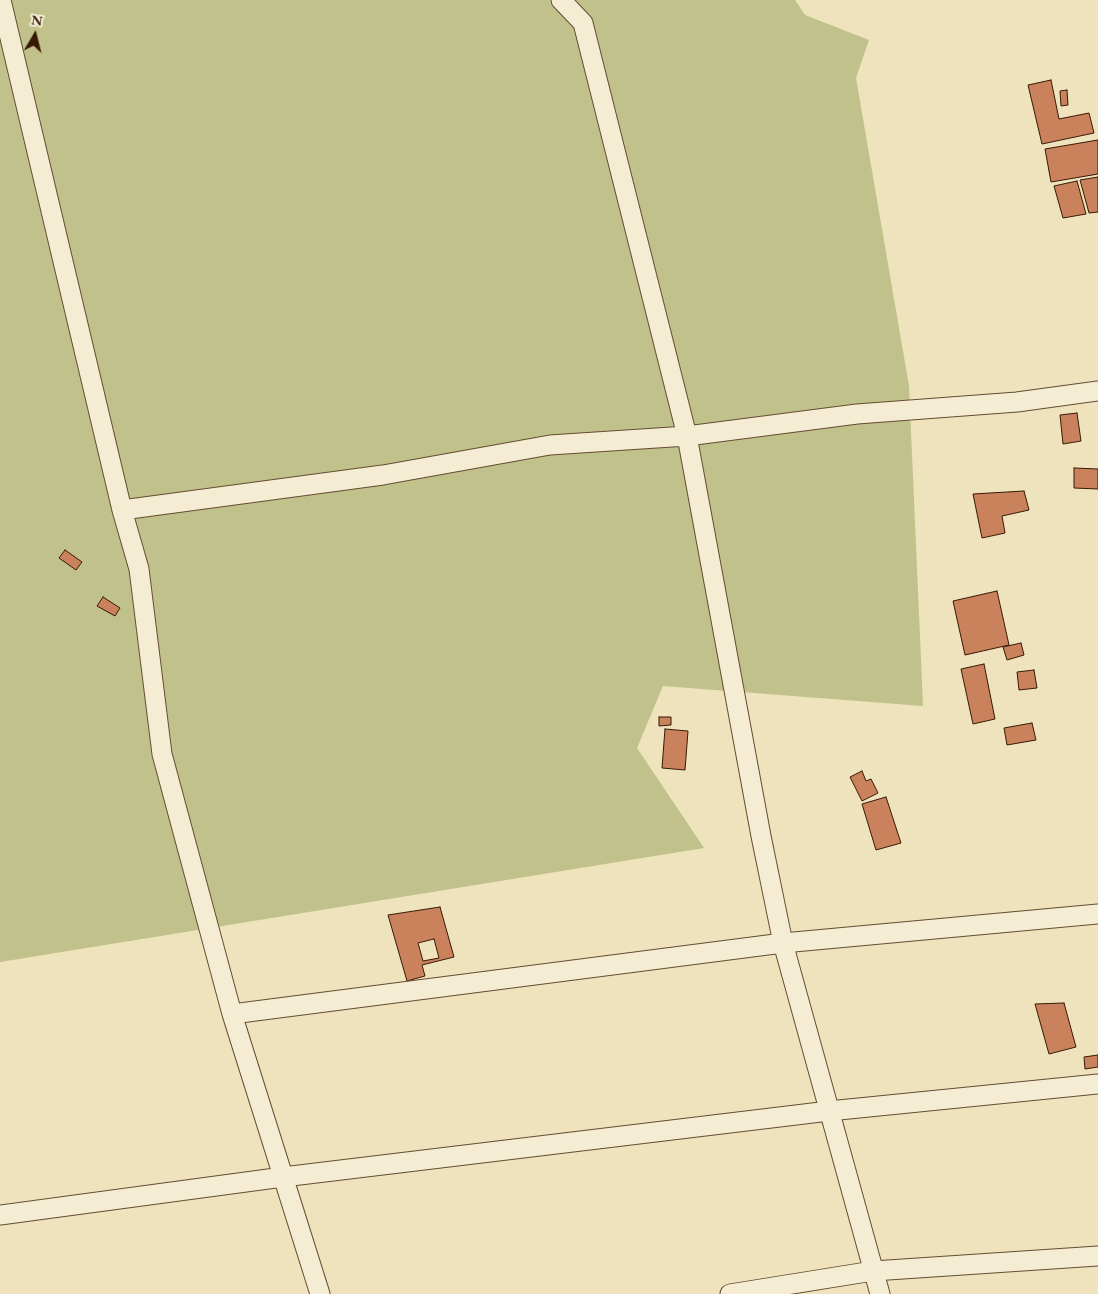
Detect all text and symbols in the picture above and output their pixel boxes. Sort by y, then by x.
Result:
north arrow [10,10,60,60]
text: N [30,10,44,30]

